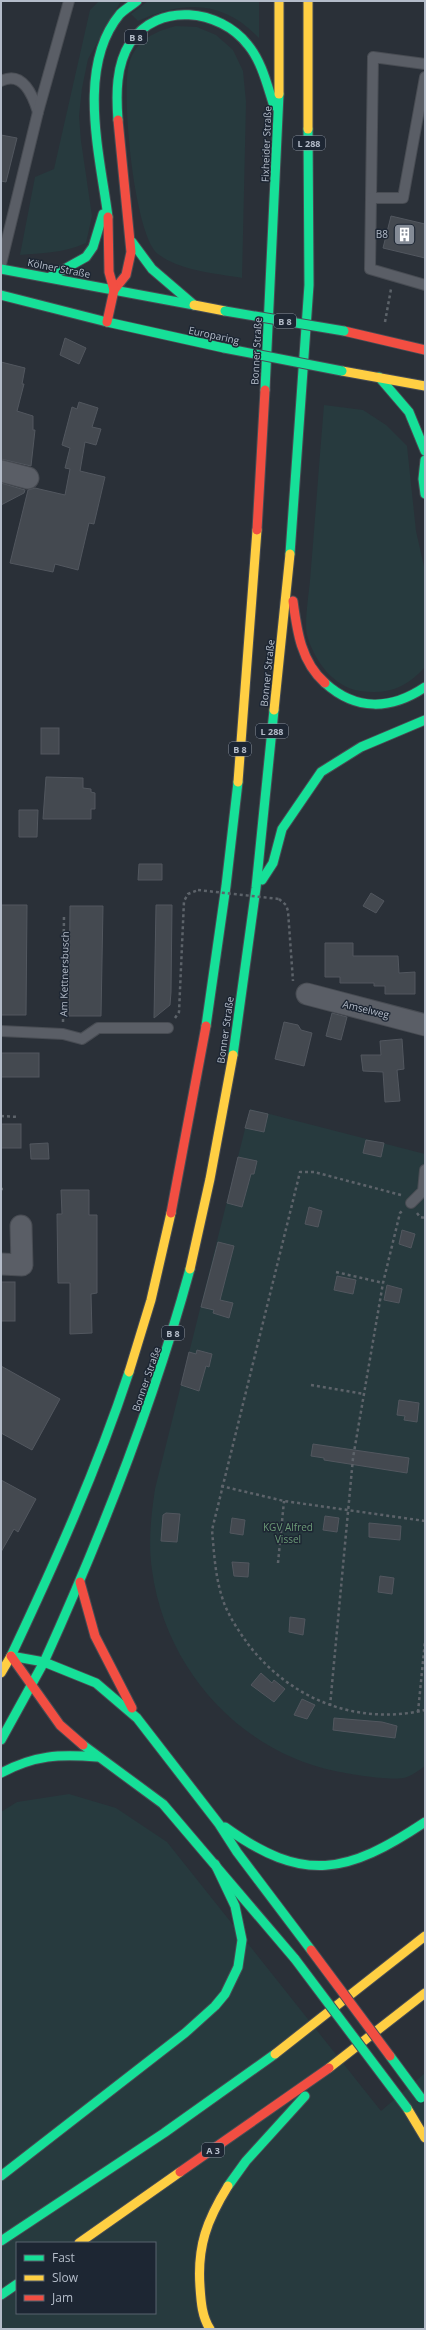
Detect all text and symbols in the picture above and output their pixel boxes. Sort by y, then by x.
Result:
road number: B 8 [125,30,147,44]
street label: Fixheider Straße [258,105,274,182]
road number: L 288 [293,136,325,150]
building icon: B8 [391,221,417,247]
place label: B8 [376,227,388,241]
street label: Kölner Straße [26,255,92,281]
road number: B 8 [274,314,296,328]
street label: Bonner Straße [247,317,265,385]
street label: Europaring [187,323,241,347]
street label: Bonner Straße [257,638,278,707]
road number: L 288 [256,724,288,738]
road number: B 8 [229,742,251,756]
street label: Am Kettnersbusch [56,931,72,1017]
street label: Bonner Straße [213,995,237,1064]
street label: Amselweg [341,996,391,1022]
road number: B 8 [162,1326,184,1340]
street label: Bonner Straße [128,1344,164,1413]
park label: KGV Alfred Vissel [263,1520,313,1546]
road number: A 3 [202,2143,224,2157]
legend [16,2242,156,2314]
text: Fast [52,2249,75,2266]
text: Slow [52,2269,79,2286]
text: Jam [51,2289,73,2306]

